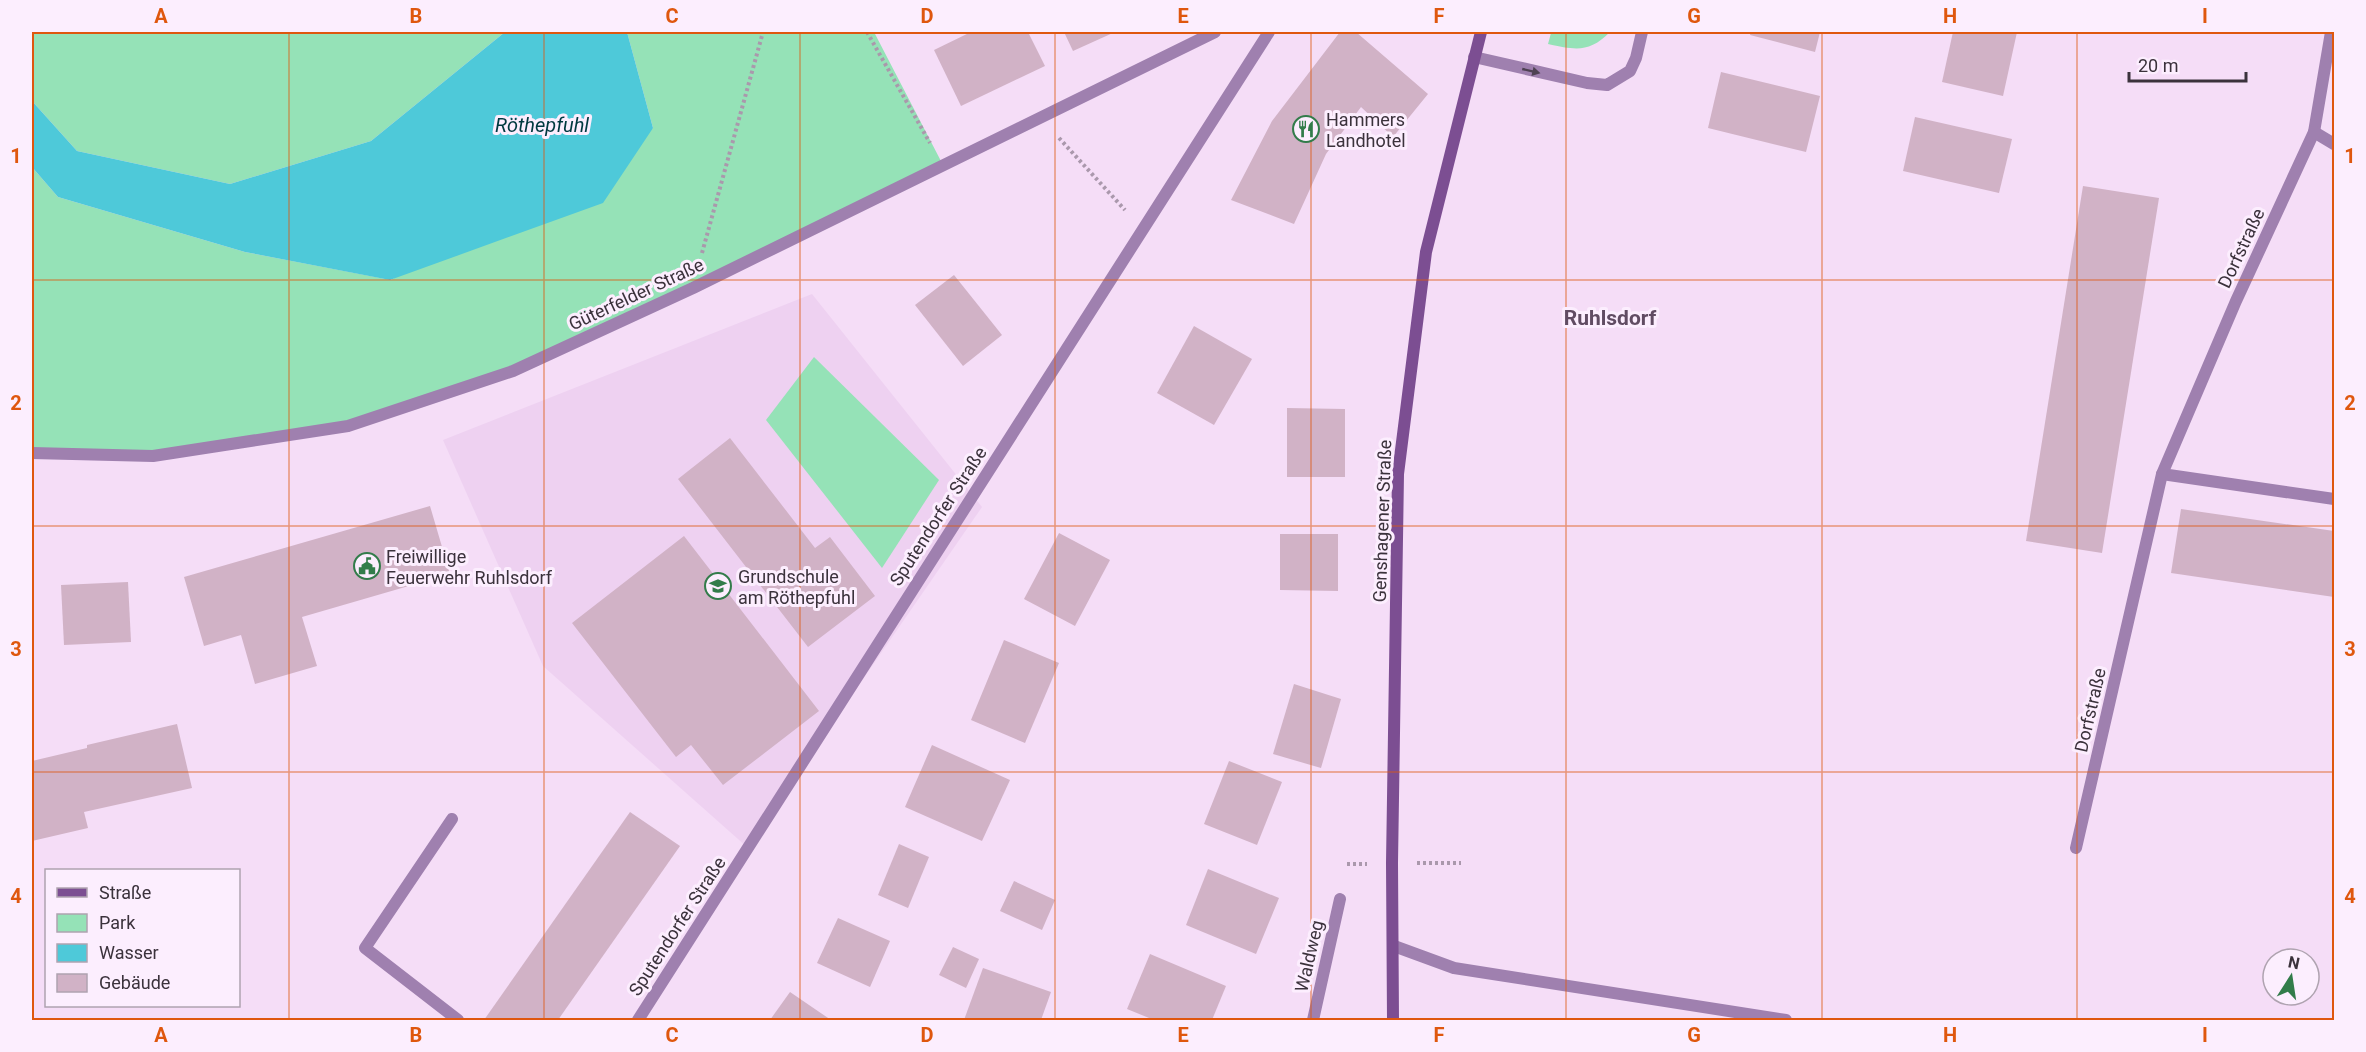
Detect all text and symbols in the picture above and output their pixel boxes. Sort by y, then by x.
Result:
text: A [154,4,168,28]
text: B [410,4,422,28]
text: C [665,4,679,28]
text: D [921,4,934,28]
text: E [1177,4,1189,28]
text: F [1434,4,1445,28]
text: G [1687,4,1701,28]
text: H [1943,4,1957,28]
text: I [2202,4,2208,28]
scale bar [2129,45,2246,83]
text: 20 m [2138,55,2178,76]
one-way arrow [1522,66,1540,76]
place label: Hammers Landhotel [1326,109,1406,151]
water label: Röthepfuhl [495,113,589,137]
restaurant icon: Hammers Landhotel [1291,114,1321,144]
text: 1 [10,144,22,168]
text: 1 [2344,144,2356,168]
street label: Dorfstraße [2213,205,2269,291]
street label: Güterfelder Straße [565,254,707,334]
district label: Ruhlsdorf [1564,306,1657,330]
text: 2 [10,391,22,415]
text: 2 [2344,391,2356,415]
street label: Genshagener Straße [1369,439,1395,603]
street label: Sputendorfer Straße [885,443,991,589]
place label: Freiwillige Feuerwehr Ruhlsdorf [386,546,553,588]
public building icon: Freiwillige Feuerwehr Ruhlsdorf [352,551,382,581]
place label: Grundschule am Röthepfuhl [738,566,855,608]
school or university icon: Grundschule am Röthepfuhl [703,571,733,601]
text: 3 [10,637,22,661]
text: 3 [2344,637,2356,661]
street label: Dorfstraße [2070,666,2110,754]
street label: Sputendorfer Straße [624,853,730,999]
legend [45,869,240,1007]
text: Straße [99,882,151,903]
text: 4 [10,884,22,908]
text: 4 [2344,884,2356,908]
text: Park [99,912,136,933]
street label: Waldweg [1291,918,1327,994]
text: Wasser [99,942,159,963]
north arrow [2261,947,2321,1007]
text: N [2287,952,2302,973]
text: Gebäude [99,972,170,993]
text: A [154,1023,168,1047]
text: B [410,1023,422,1047]
text: C [665,1023,679,1047]
text: D [921,1023,934,1047]
text: E [1177,1023,1189,1047]
text: F [1434,1023,1445,1047]
text: G [1687,1023,1701,1047]
text: H [1943,1023,1957,1047]
text: I [2202,1023,2208,1047]

